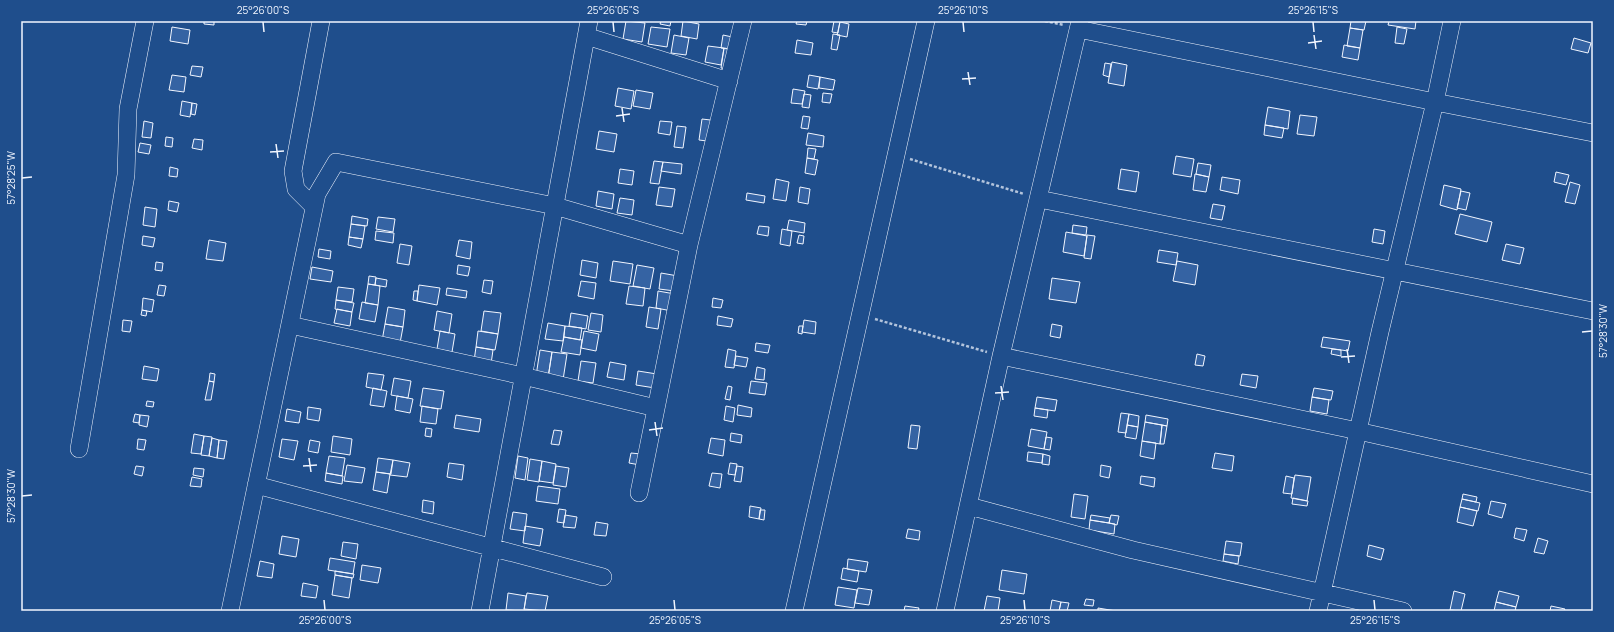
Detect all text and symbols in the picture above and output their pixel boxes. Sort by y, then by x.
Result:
text: 25°26'00"S [237,3,289,17]
text: 25°26'05"S [587,3,639,17]
text: 25°26'10"S [938,3,988,17]
text: 25°26'15"S [1288,3,1338,17]
text: 57°28'25"W [4,151,18,205]
text: 57°28'30"W [1596,303,1610,358]
text: 57°28'30"W [4,468,18,523]
text: 25°26'00"S [299,613,351,627]
text: 25°26'05"S [649,613,701,627]
text: 25°26'10"S [1000,613,1050,627]
text: 25°26'15"S [1350,613,1400,627]

